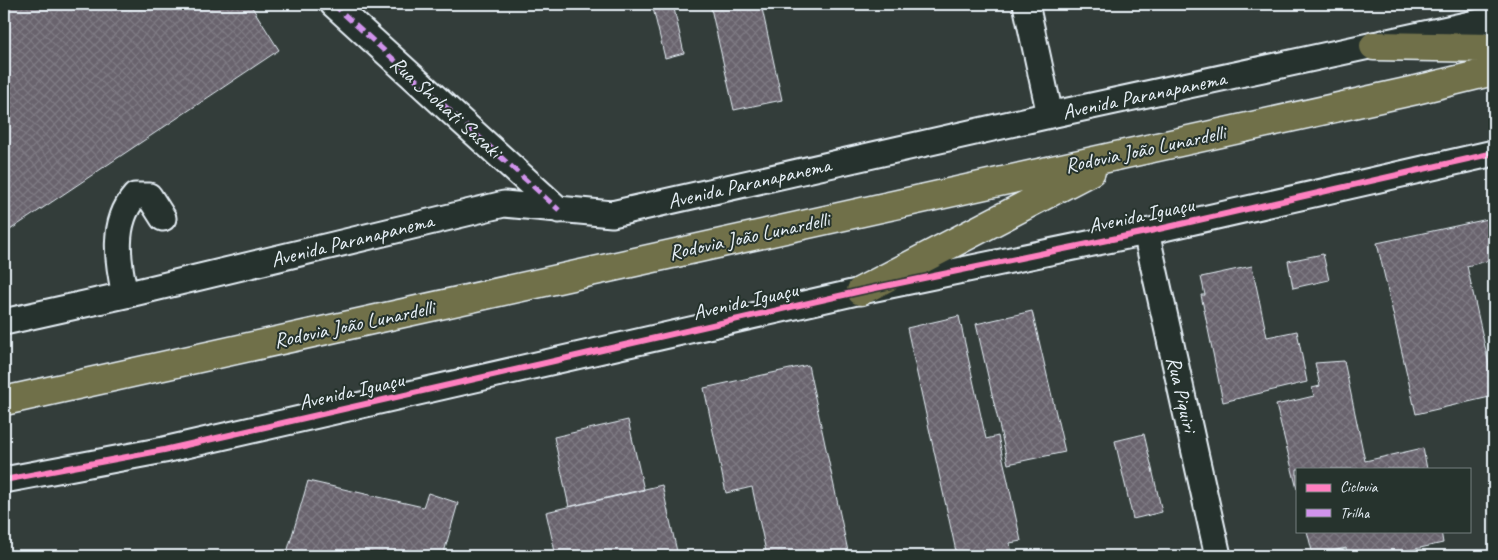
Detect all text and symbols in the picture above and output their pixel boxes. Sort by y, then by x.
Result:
street label: Rua Shohati Sasaki [385,50,509,166]
street label: Avenida Paranapanema [1060,64,1230,125]
street label: Rodovia João Lunardelli [1062,119,1231,179]
street label: Avenida Paranapanema [665,151,835,214]
street label: Avenida Iguaçu [1086,191,1197,239]
street label: Rodovia João Lunardelli [666,206,835,266]
street label: Avenida Paranapanema [268,207,438,273]
street label: Avenida Iguaçu [690,276,801,326]
street label: Rodovia João Lunardelli [271,294,440,354]
street label: Rua Piquiri [1161,354,1204,437]
street label: Avenida Iguaçu [296,366,407,416]
legend [1296,468,1470,532]
text: Ciclovia [1340,478,1379,497]
text: Trilha [1340,504,1370,523]

